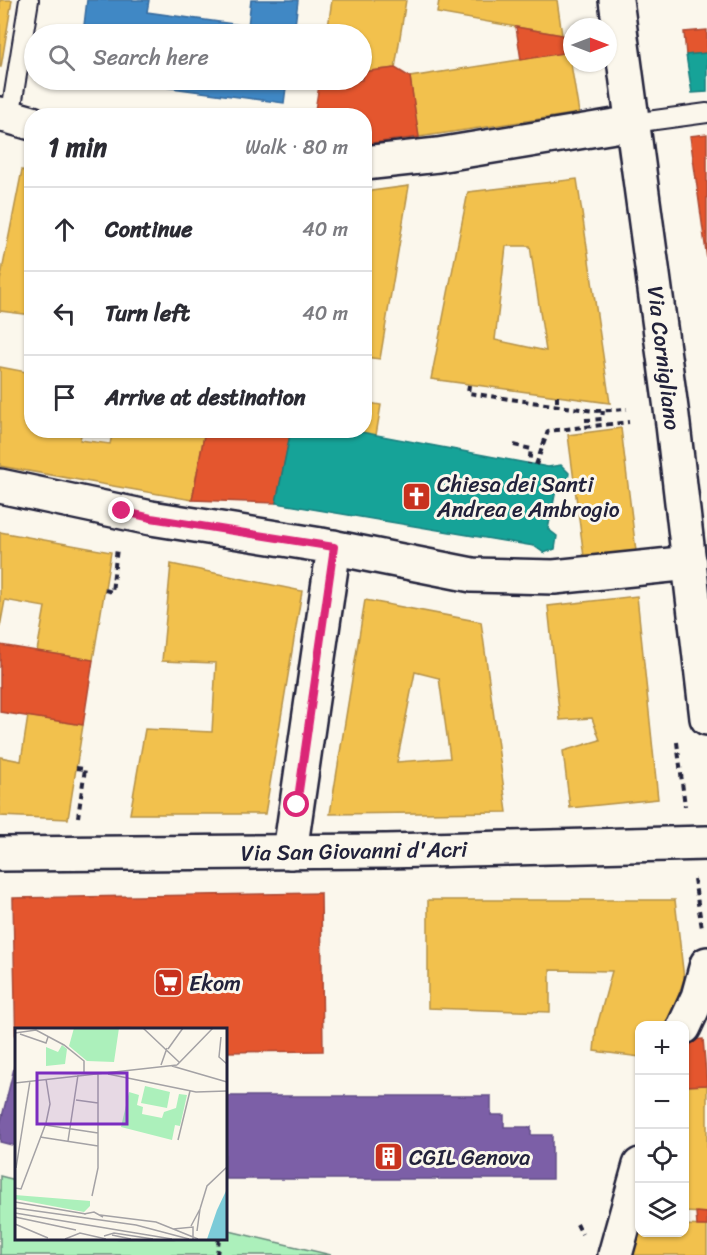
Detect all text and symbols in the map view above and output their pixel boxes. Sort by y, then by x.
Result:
north arrow [563,18,617,72]
search box [24,24,372,90]
text: Search here [93,38,209,77]
icon: search [45,41,78,74]
text: 1 min [48,124,107,170]
text: Walk · 80 m [245,130,348,165]
text: Continue [105,210,193,249]
text: 40 m [302,212,348,247]
icon: ahead [48,213,81,246]
street label: Via Cornigliano [636,284,692,432]
text: Turn left [105,294,190,333]
text: 40 m [302,296,348,331]
icon: left [48,297,81,330]
text: Arrive at destination [105,378,306,417]
icon: arrive [48,381,81,414]
place label: Chiesa dei Santi Andrea e Ambrogio [436,465,620,529]
church icon: Chiesa dei Santi Andrea e Ambrogio [400,481,432,513]
route end [108,497,134,523]
route start [283,791,309,817]
street label: Via San Giovanni d'Acri [240,830,469,872]
place label: Ekom [189,964,241,1003]
supermarket icon: Ekom [152,967,184,999]
map controls [635,1021,689,1237]
button: + [635,1021,689,1075]
inset map [15,1028,226,1240]
button: − [635,1075,689,1129]
button: locate [635,1129,689,1183]
place label: CGIL Genova [409,1138,530,1177]
building icon: CGIL Genova [372,1141,404,1173]
button: layers [635,1183,689,1237]

